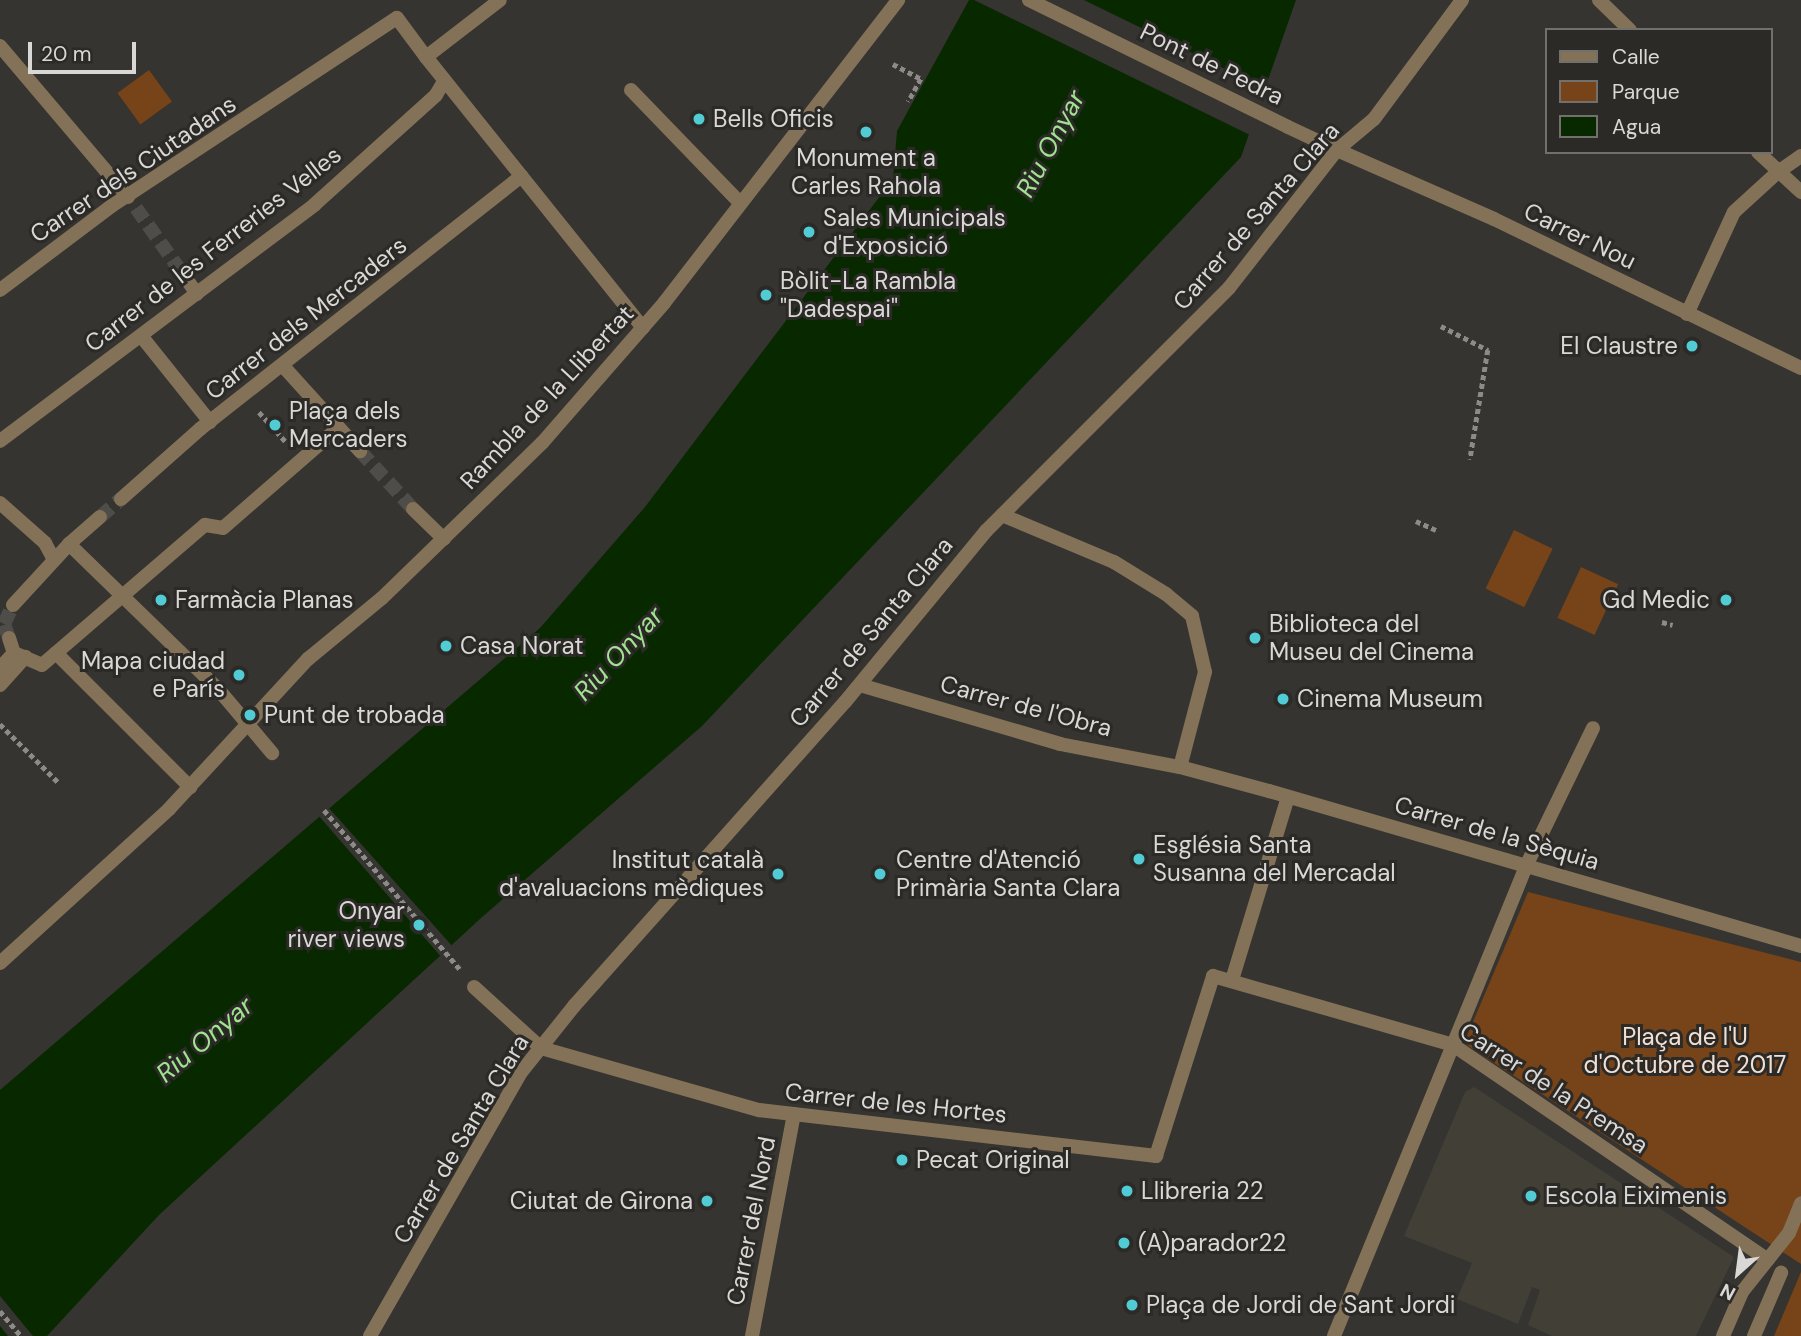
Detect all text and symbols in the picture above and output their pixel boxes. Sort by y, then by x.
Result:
street label: Pont de Pedra [1136,17,1288,111]
scale bar [32,28,140,72]
legend [1546,28,1773,154]
text: 20 m [41,40,92,68]
text: Calle [1612,43,1660,71]
text: Parque [1612,78,1680,106]
water label: Riu Onyar [1010,85,1092,203]
street label: Carrer dels Ciutadans [25,89,241,249]
place label: Bells Oficis [713,105,834,133]
marker: Bells Oficis [691,111,707,127]
text: Agua [1612,113,1661,141]
street label: Carrer de Santa Clara [1167,116,1345,316]
marker: Monument a Carles Rahola [858,124,874,140]
street label: Carrer de les Ferreries Velles [79,140,347,358]
place label: Monument a Carles Rahola [791,144,941,200]
street label: Carrer Nou [1519,197,1641,275]
place label: Sales Municipals d'Exposició [823,204,1006,260]
marker: Sales Municipals d'Exposició [801,224,817,240]
street label: Carrer dels Mercaders [200,230,412,406]
place label: Bòlit-La Rambla "Dadespai" [780,267,956,323]
marker: Bòlit-La Rambla "Dadespai" [758,287,774,303]
street label: Rambla de la Llibertat [454,299,640,495]
place label: El Claustre [1560,332,1678,360]
marker: El Claustre [1684,338,1700,354]
place label: Plaça dels Mercaders [289,397,408,453]
marker: Plaça dels Mercaders [267,417,283,433]
street label: Carrer de Santa Clara [783,531,959,733]
place label: Farmàcia Planas [175,586,354,614]
place label: Gd Medic [1602,586,1710,614]
marker: Gd Medic [1716,590,1736,610]
marker: Farmàcia Planas [153,592,169,608]
water label: Riu Onyar [568,601,670,707]
place label: Biblioteca del Museu del Cinema [1269,610,1474,666]
marker: Biblioteca del Museu del Cinema [1247,630,1263,646]
place label: Casa Norat [460,632,584,660]
marker: Casa Norat [438,638,454,654]
place label: Mapa ciudad e París [81,647,225,703]
marker: Mapa ciudad e París [231,667,247,683]
street label: Carrer de l'Obra [937,669,1115,743]
place label: Cinema Museum [1297,685,1483,713]
marker: Cinema Museum [1275,691,1291,707]
place label: Punt de trobada [264,701,445,729]
marker: Punt de trobada [242,707,258,723]
street label: Carrer de la Sèquia [1391,790,1603,876]
place label: Església Santa Susanna del Mercadal [1153,831,1396,887]
place label: Institut català d'avaluacions mèdiques [499,846,764,902]
place label: Centre d'Atenció Primària Santa Clara [896,846,1120,902]
marker: Església Santa Susanna del Mercadal [1131,851,1147,867]
marker: Centre d'Atenció Primària Santa Clara [870,864,890,884]
marker: Institut català d'avaluacions mèdiques [770,866,786,882]
place label: Onyar river views [287,897,405,953]
marker: Onyar river views [411,917,427,933]
water label: Riu Onyar [150,991,260,1089]
street label: Carrer de la Premsa [1454,1016,1654,1160]
park label: Plaça de l'U d'Octubre de 2017 [1584,1023,1786,1079]
street label: Carrer de Santa Clara [387,1029,535,1249]
street label: Carrer de les Hortes [784,1077,1008,1129]
street label: Carrer del Nord [721,1134,781,1308]
place label: Pecat Original [916,1146,1070,1174]
marker: Pecat Original [894,1152,910,1168]
place label: Llibreria 22 [1141,1177,1264,1205]
place label: Escola Eiximenis [1545,1182,1727,1210]
marker: Llibreria 22 [1119,1183,1135,1199]
place label: Ciutat de Girona [510,1187,693,1215]
marker: Escola Eiximenis [1523,1188,1539,1204]
marker: Ciutat de Girona [699,1193,715,1209]
place label: (A)parador22 [1138,1229,1286,1257]
marker: (A)parador22 [1116,1235,1132,1251]
north arrow [1703,1238,1773,1308]
text: N [1716,1278,1740,1306]
place label: Plaça de Jordi de Sant Jordi [1146,1291,1456,1319]
marker: Plaça de Jordi de Sant Jordi [1124,1297,1140,1313]

